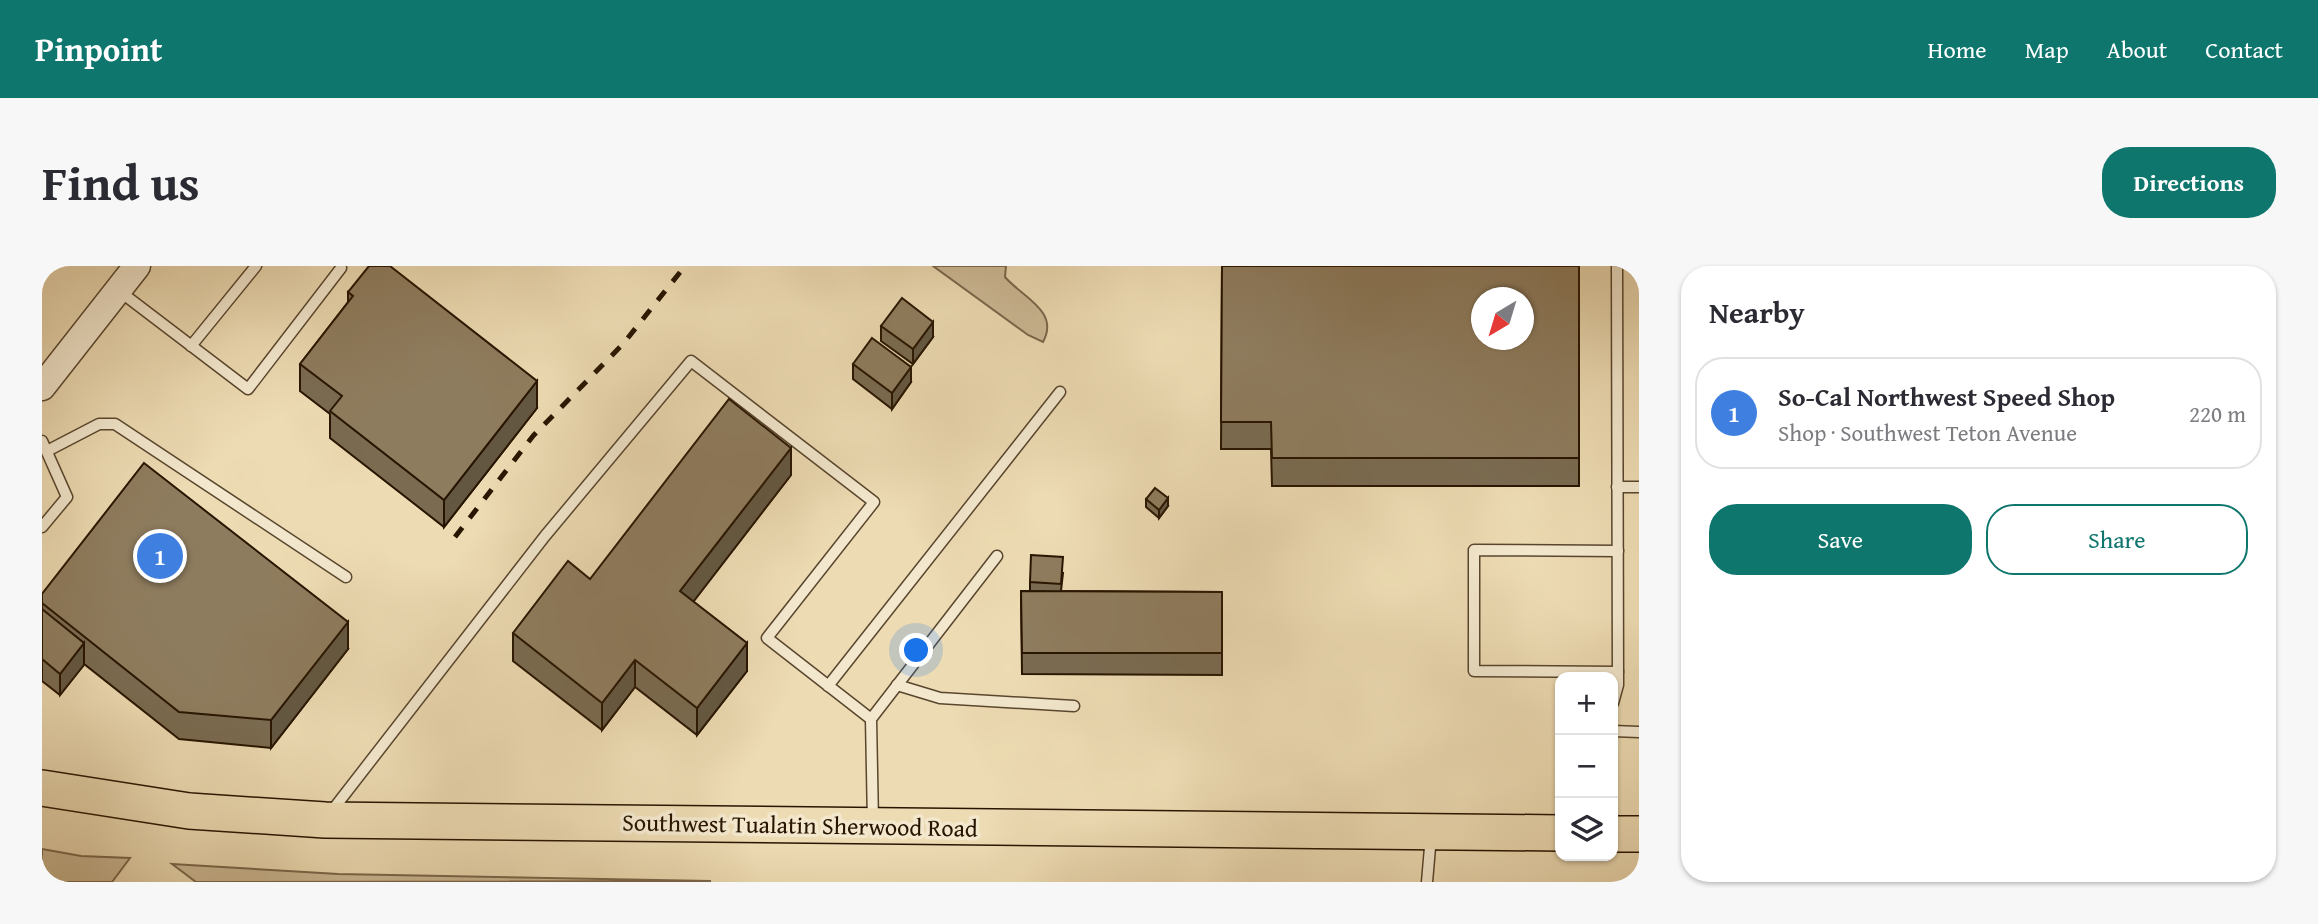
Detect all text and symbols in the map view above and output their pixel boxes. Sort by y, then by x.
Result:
text: Pinpoint [35,25,162,73]
text: Home [1928,32,1987,67]
text: Map [2025,32,2069,67]
text: About [2107,32,2167,67]
text: Contact [2205,32,2283,67]
text: Find us [42,146,200,218]
button: Directions [2102,147,2276,218]
north arrow [1471,287,1534,350]
text: Nearby [1709,290,1805,334]
text: So-Cal Northwest Speed Shop [1778,377,2115,416]
text: 1 [1728,397,1740,430]
text: 220 m [2189,397,2246,430]
text: Shop · Southwest Teton Avenue [1778,416,2077,449]
button: Save [1709,504,1972,575]
button: Share [1986,504,2248,575]
pin: 1 [137,530,183,582]
your location [899,633,933,667]
map controls [1555,672,1618,861]
button: + [1555,672,1618,735]
button: − [1555,735,1618,798]
button: layers [1555,798,1618,861]
street label: Southwest Tualatin Sherwood Road [622,804,978,846]

